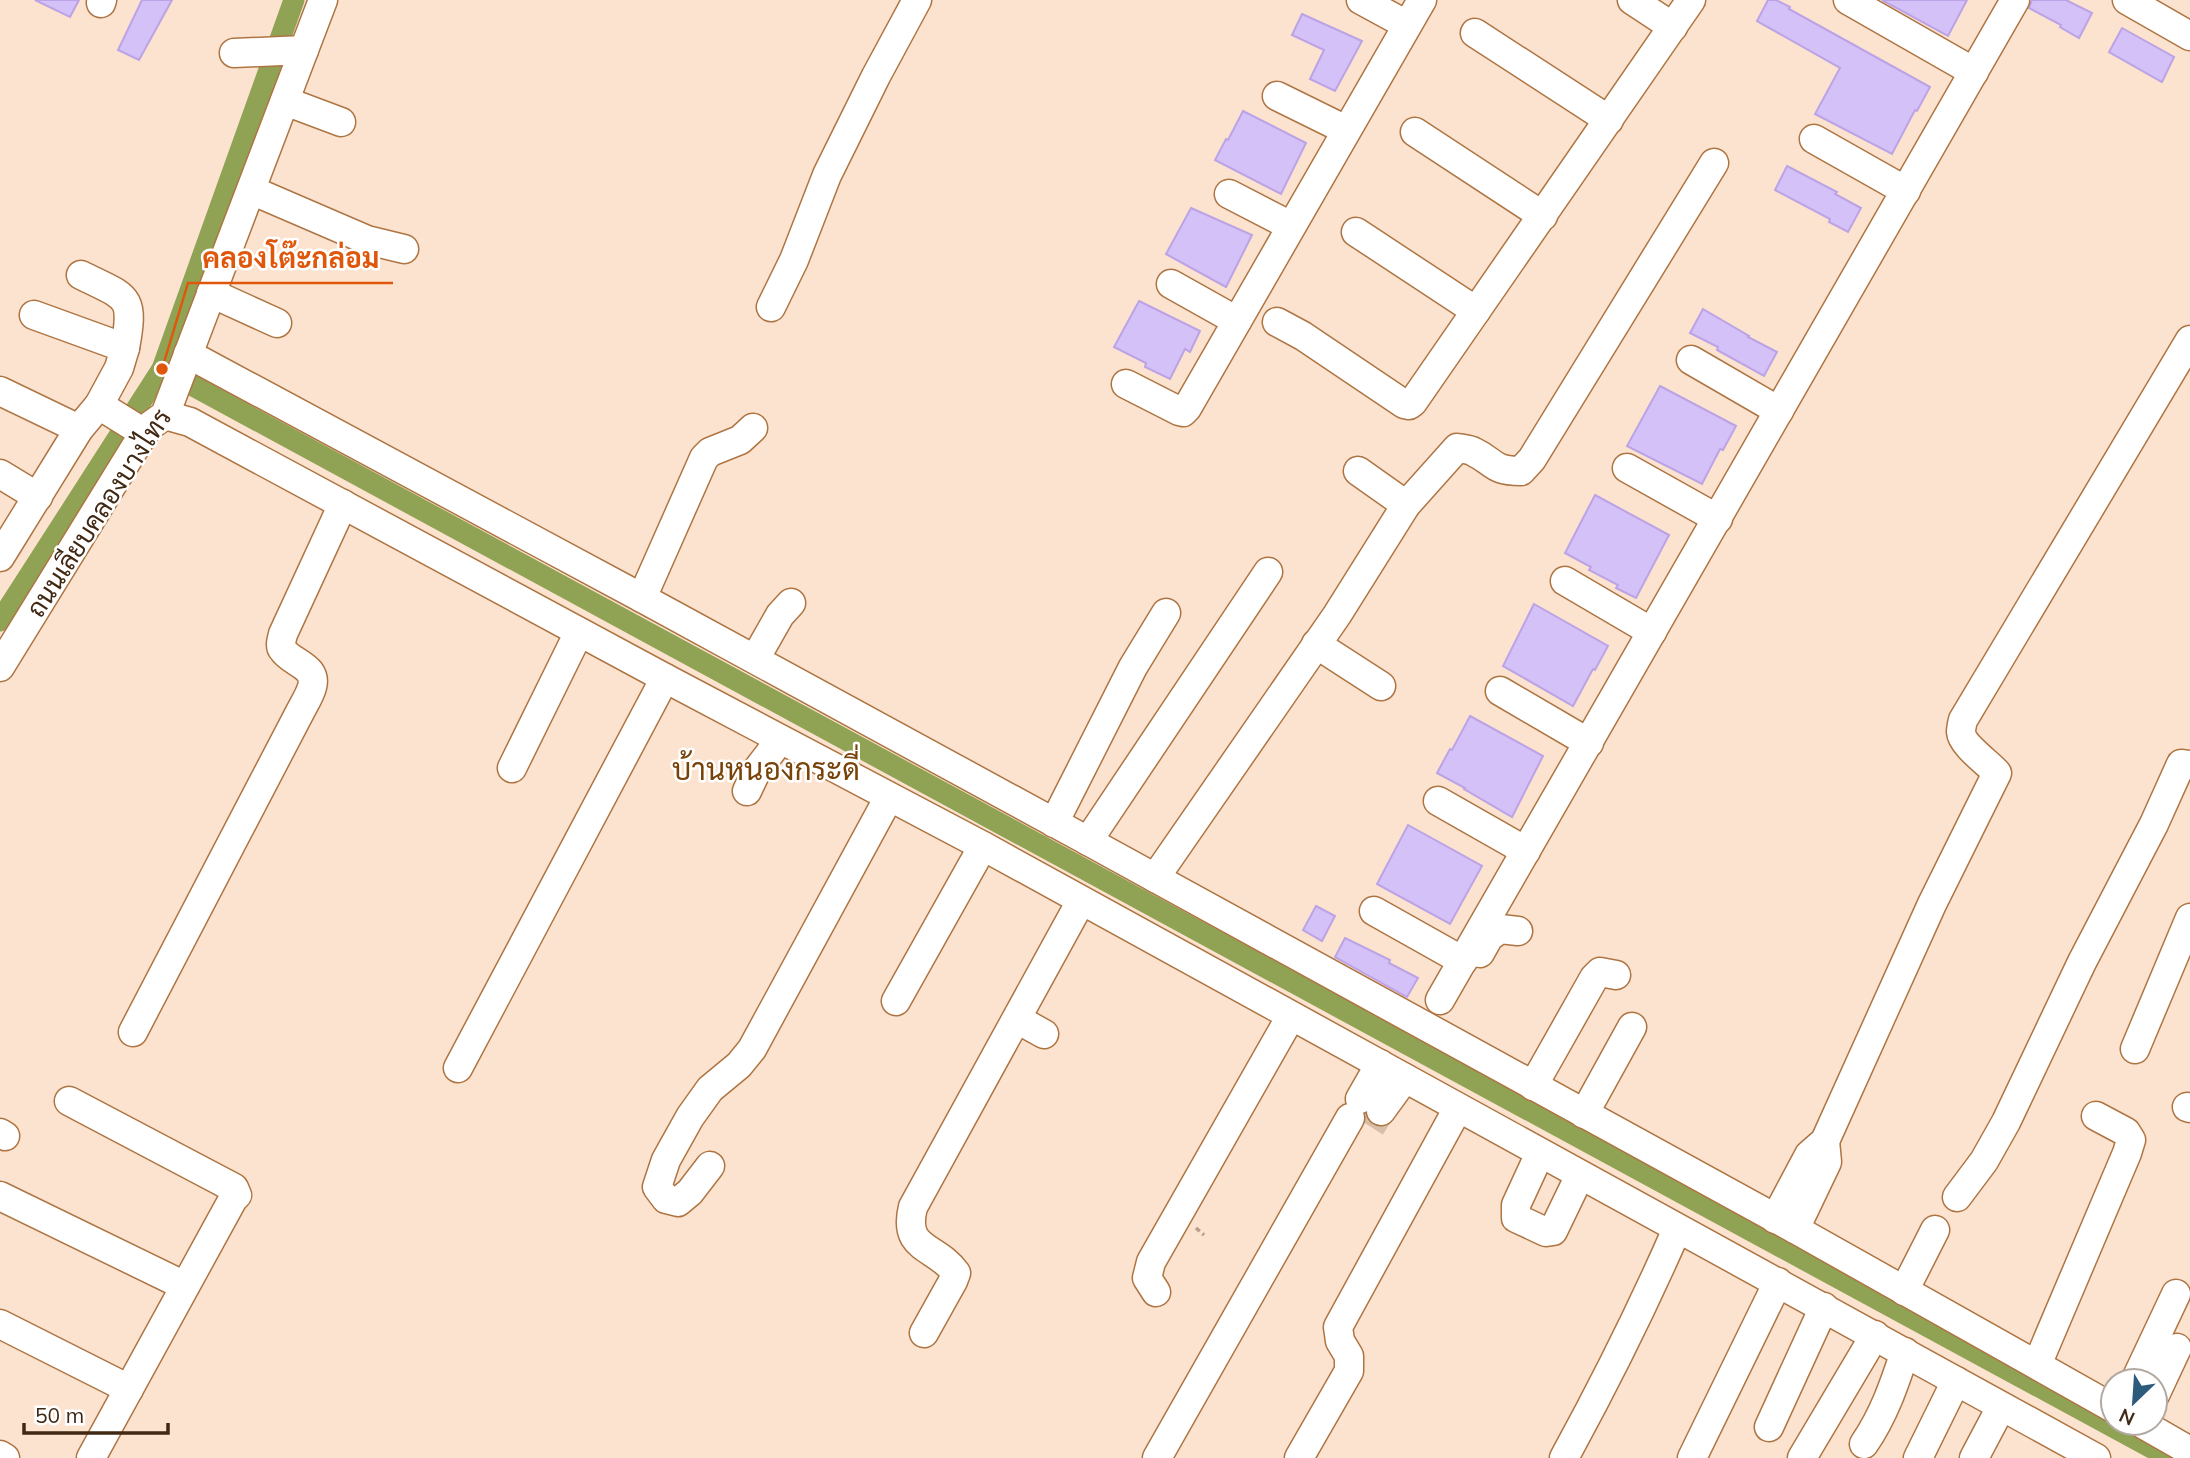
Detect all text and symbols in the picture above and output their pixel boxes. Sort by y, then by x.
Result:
callout: คลองโต๊ะกล่อม [188,234,393,283]
text: คลองโต๊ะกล่อม [203,239,379,275]
street label: ถนนเลียบคลองบางไทร [19,402,178,623]
district label: บ้านหนองกระดี่ [672,744,860,788]
north arrow [2099,1367,2169,1437]
scale bar [24,1392,168,1436]
text: 50 m [35,1402,84,1428]
text: N [2115,1403,2138,1431]

